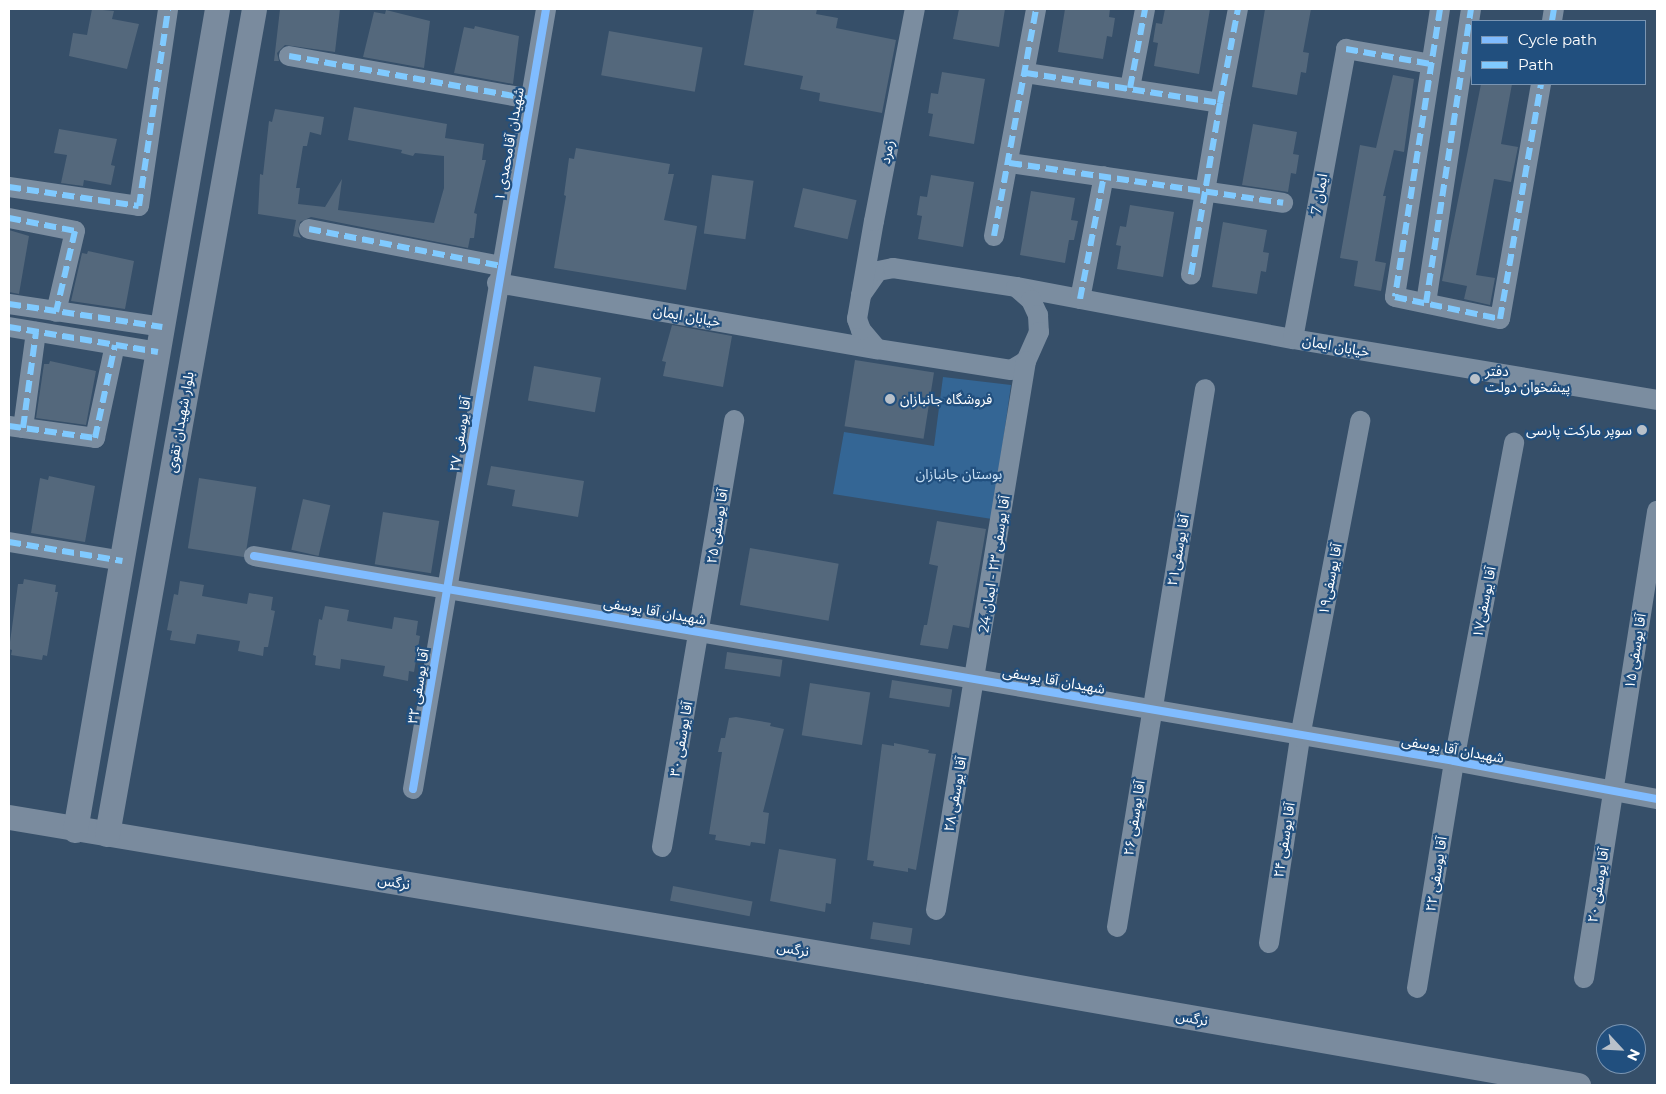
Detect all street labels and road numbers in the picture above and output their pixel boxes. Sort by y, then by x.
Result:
street label: شهیدان آقامحمدی ۱ [491,86,527,202]
street label: زمرد [876,139,898,165]
street label: ایمان 7 [1307,172,1331,216]
street label: خیابان ایمان [652,302,722,330]
street label: خیابان ایمان [1301,332,1371,360]
street label: بلوار شهیدان تقوی [163,370,197,474]
street label: آقا یوسفی ۲۷ [446,395,474,473]
street label: آقا یوسفی ۲۵ [703,487,731,565]
street label: آقا یوسفی ۲۳ - ایمان 24 [975,494,1013,634]
street label: آقا یوسفی۲۱ [1163,513,1193,587]
street label: آقا یوسفی۱۹ [1315,542,1345,616]
street label: آقا یوسفی۱۷ [1469,565,1499,639]
street label: شهیدان آقا یوسفی [603,594,707,628]
street label: آقا یوسفی ۱۵ [1621,612,1649,690]
street label: آقا یوسفی ۳۲ [404,647,432,725]
street label: شهیدان آقا یوسفی [1002,663,1106,697]
street label: آقا یوسفی ۳۰ [666,700,696,778]
street label: شهیدان آقا یوسفی [1401,732,1505,766]
street label: آقا یوسفی ۲۸ [940,755,970,833]
street label: آقا یوسفی ۲۶ [1120,779,1148,857]
street label: آقا یوسفی ۲۴ [1270,801,1298,879]
street label: آقا یوسفی ۲۲ [1422,835,1450,913]
street label: آقا یوسفی ۲۰ [1584,846,1612,924]
street label: نرگس [377,871,411,893]
street label: نرگس [776,938,810,960]
street label: نرگس [1175,1007,1209,1029]

